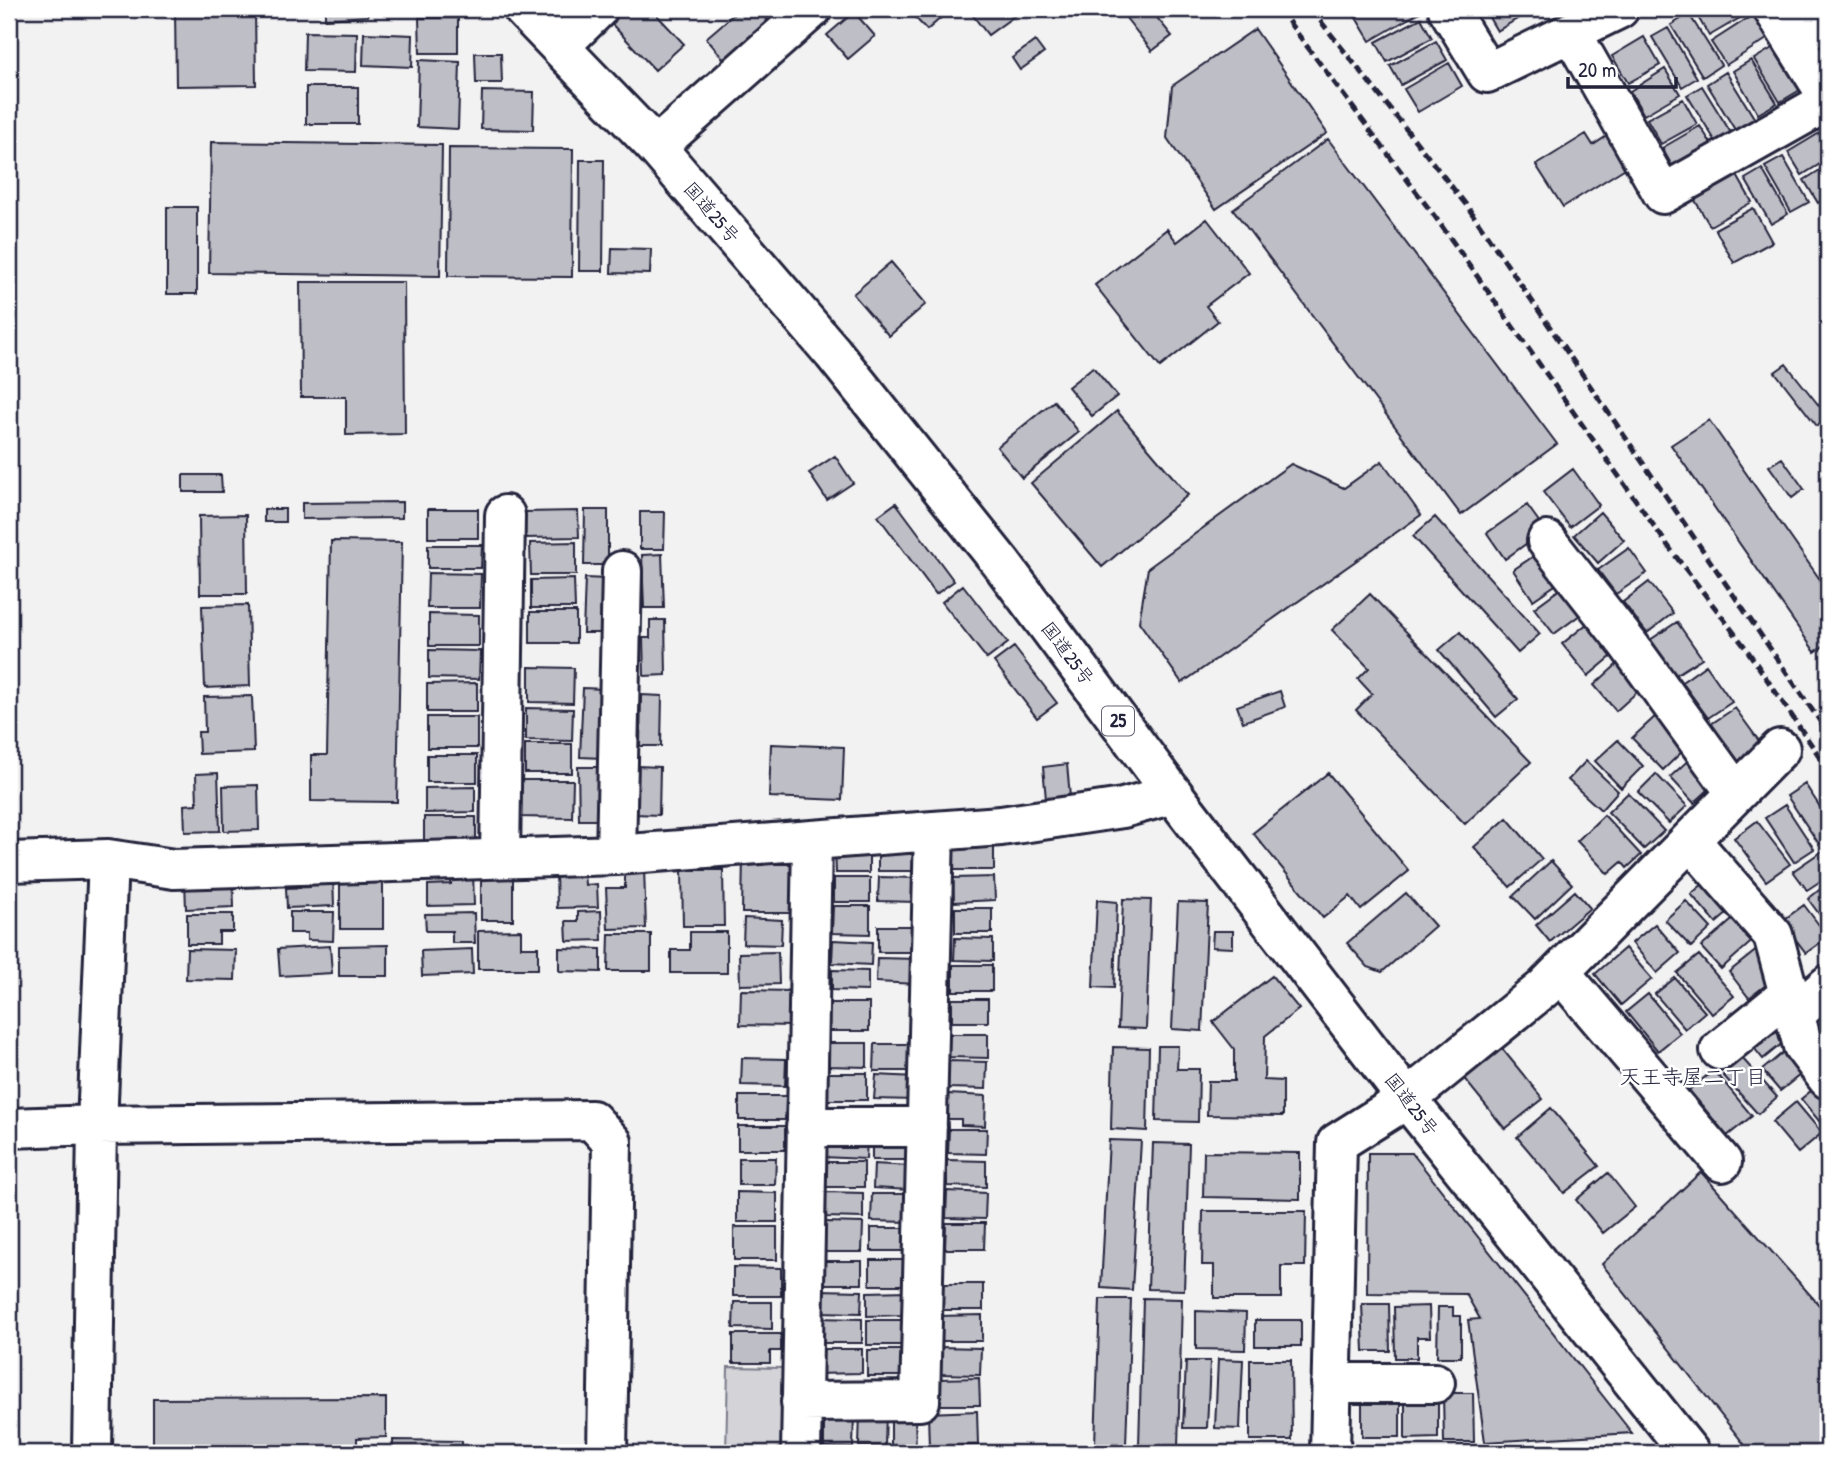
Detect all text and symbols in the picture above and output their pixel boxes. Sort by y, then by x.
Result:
scale bar [1568,46,1676,90]
text: 20 m [1578,55,1616,84]
street label: 国道25号 [678,176,746,248]
street label: 国道25号 [1035,616,1101,690]
road number: 25 [1102,706,1134,736]
district label: 天王寺屋二丁目 [1620,1062,1767,1091]
street label: 国道25号 [1379,1067,1445,1141]

